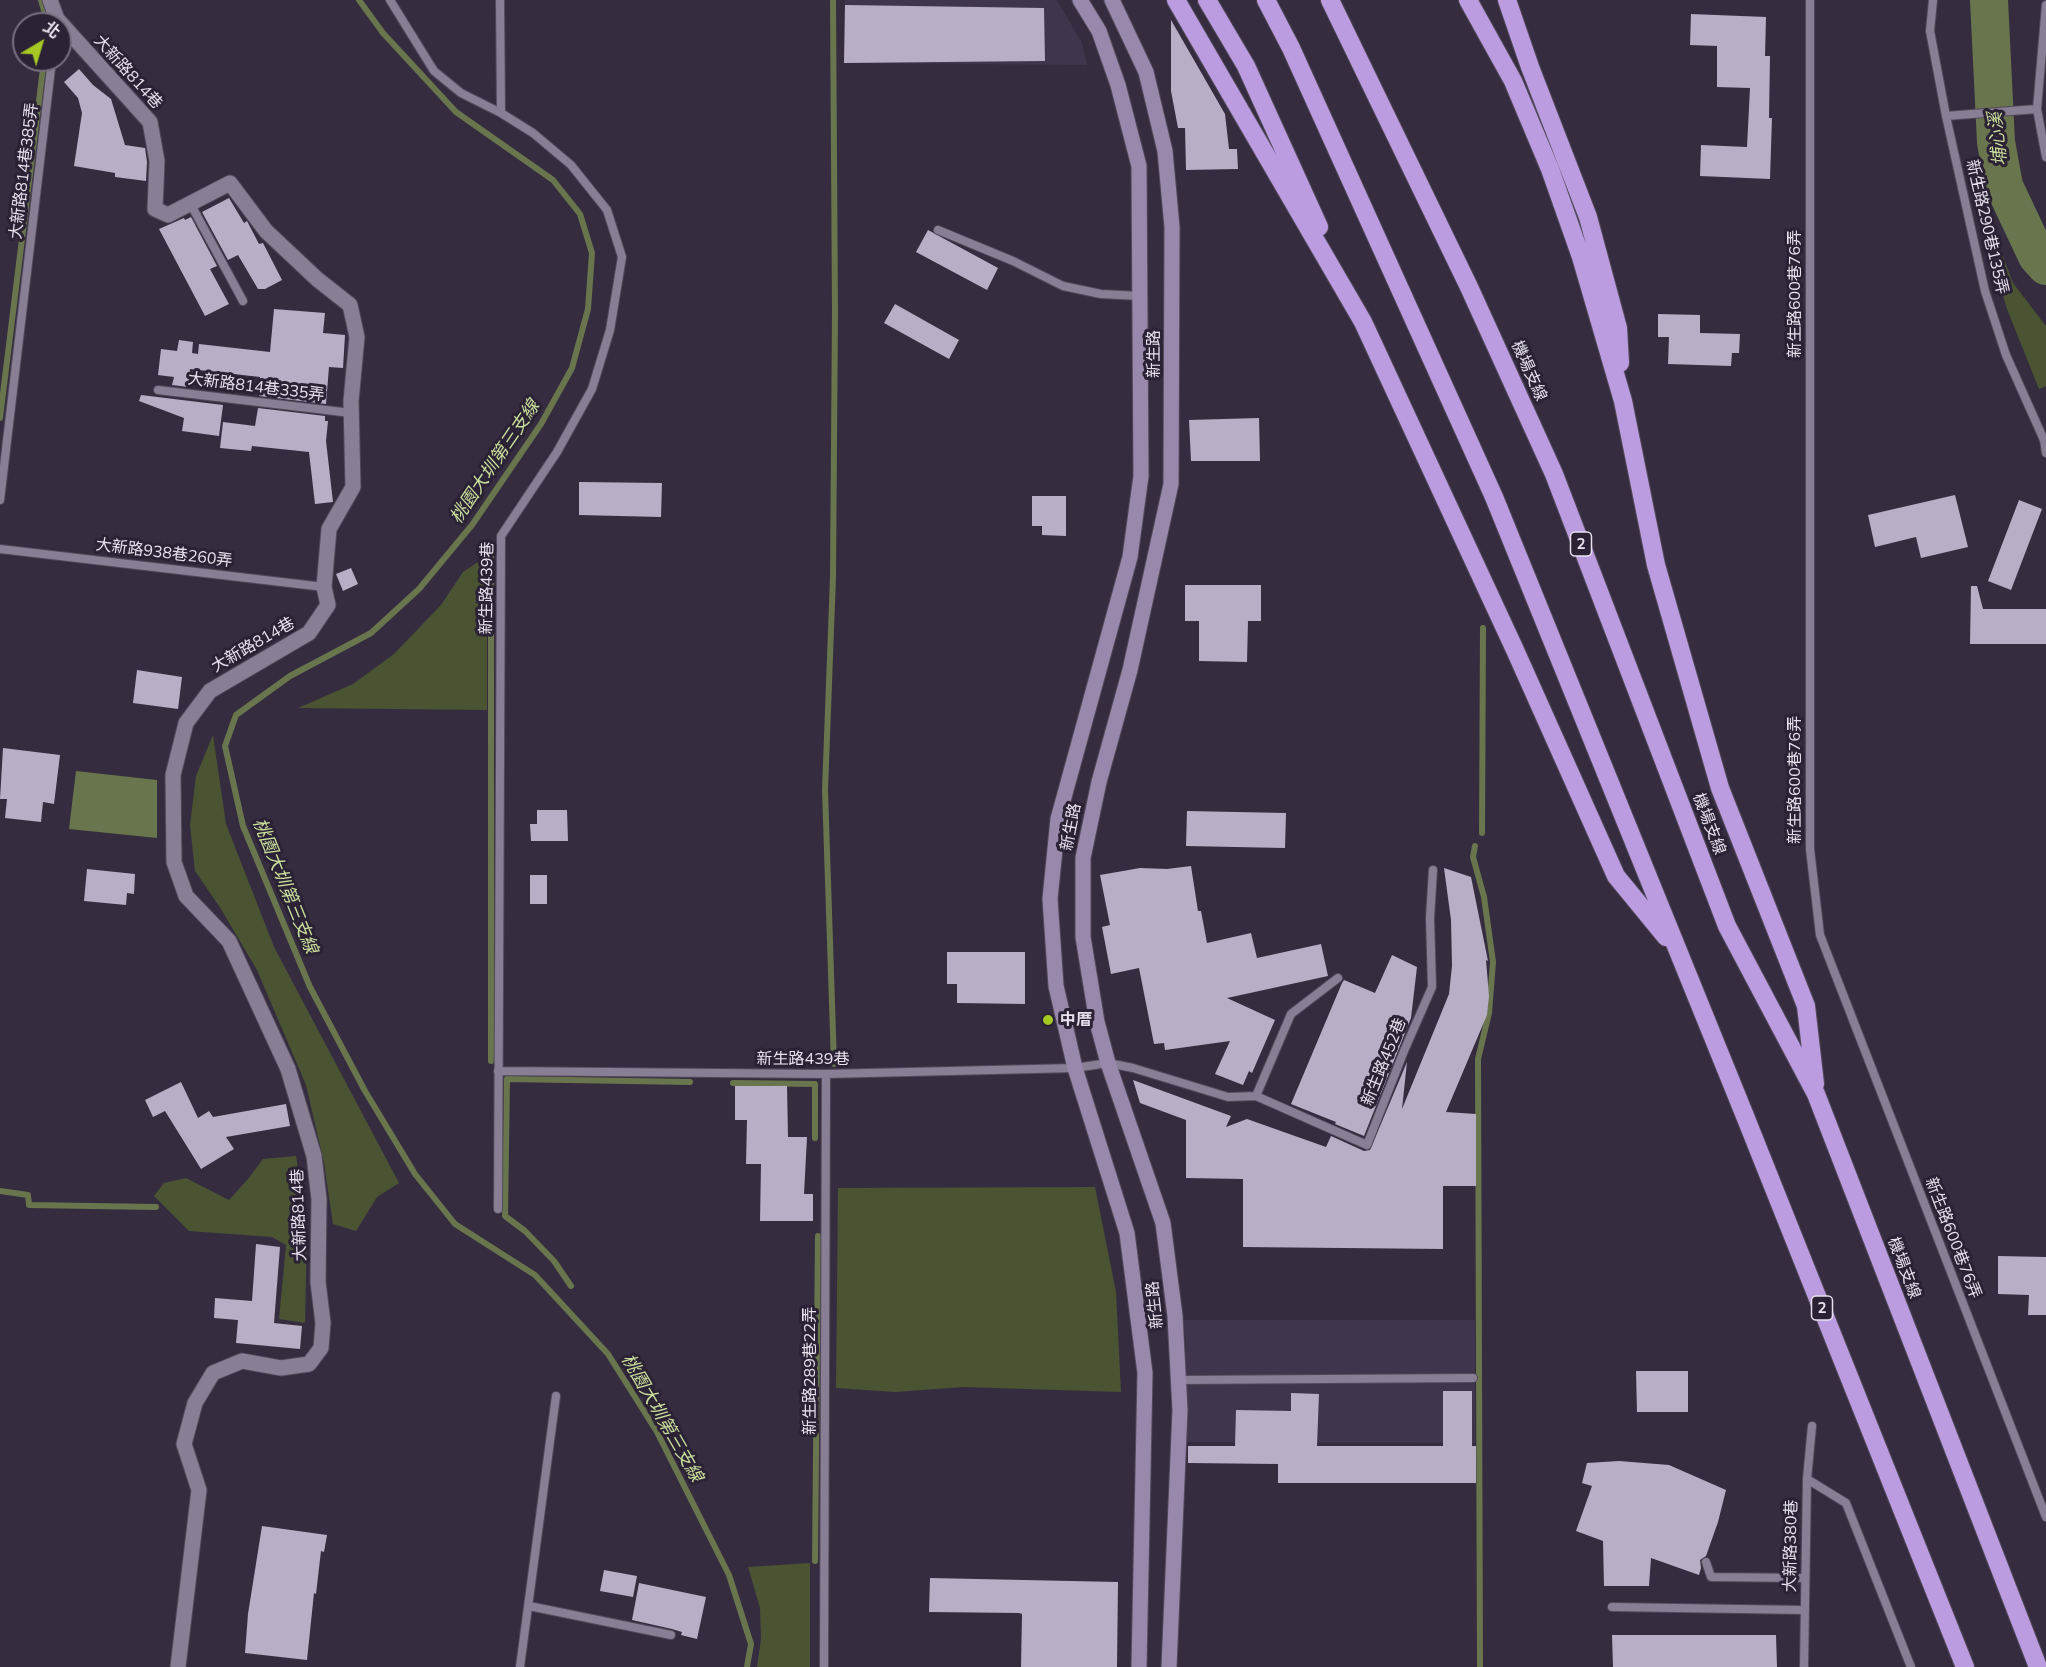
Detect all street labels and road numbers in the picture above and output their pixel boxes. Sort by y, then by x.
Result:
street label: 大新路814巷 [90,31,166,113]
street label: 大新路814巷385弄 [6,102,42,240]
street label: 新生路290巷135弄 [1962,158,2012,296]
street label: 新生路600巷76弄 [1785,230,1805,358]
street label: 新生路 [1144,330,1164,378]
street label: 機場支線 [1507,338,1551,404]
street label: 大新路814巷335弄 [187,369,325,405]
road number: 2 [1570,532,1592,556]
street label: 大新路938巷260弄 [95,535,233,571]
street label: 新生路439巷 [477,541,497,635]
street label: 大新路814巷 [208,613,298,677]
street label: 新生路600巷76弄 [1785,716,1805,844]
street label: 機場支線 [1689,791,1729,857]
street label: 新生路 [1057,802,1085,852]
street label: 新生路452巷 [1358,1015,1410,1109]
street label: 新生路439巷 [757,1049,849,1069]
street label: 大新路814巷 [288,1168,310,1262]
street label: 新生路600巷76弄 [1921,1175,1985,1301]
street label: 機場支線 [1884,1235,1924,1301]
street label: 新生路 [1143,1280,1167,1330]
road number: 2 [1812,1296,1832,1320]
street label: 新生路289巷22弄 [800,1307,820,1435]
street label: 大新路380巷 [1781,1499,1801,1593]

